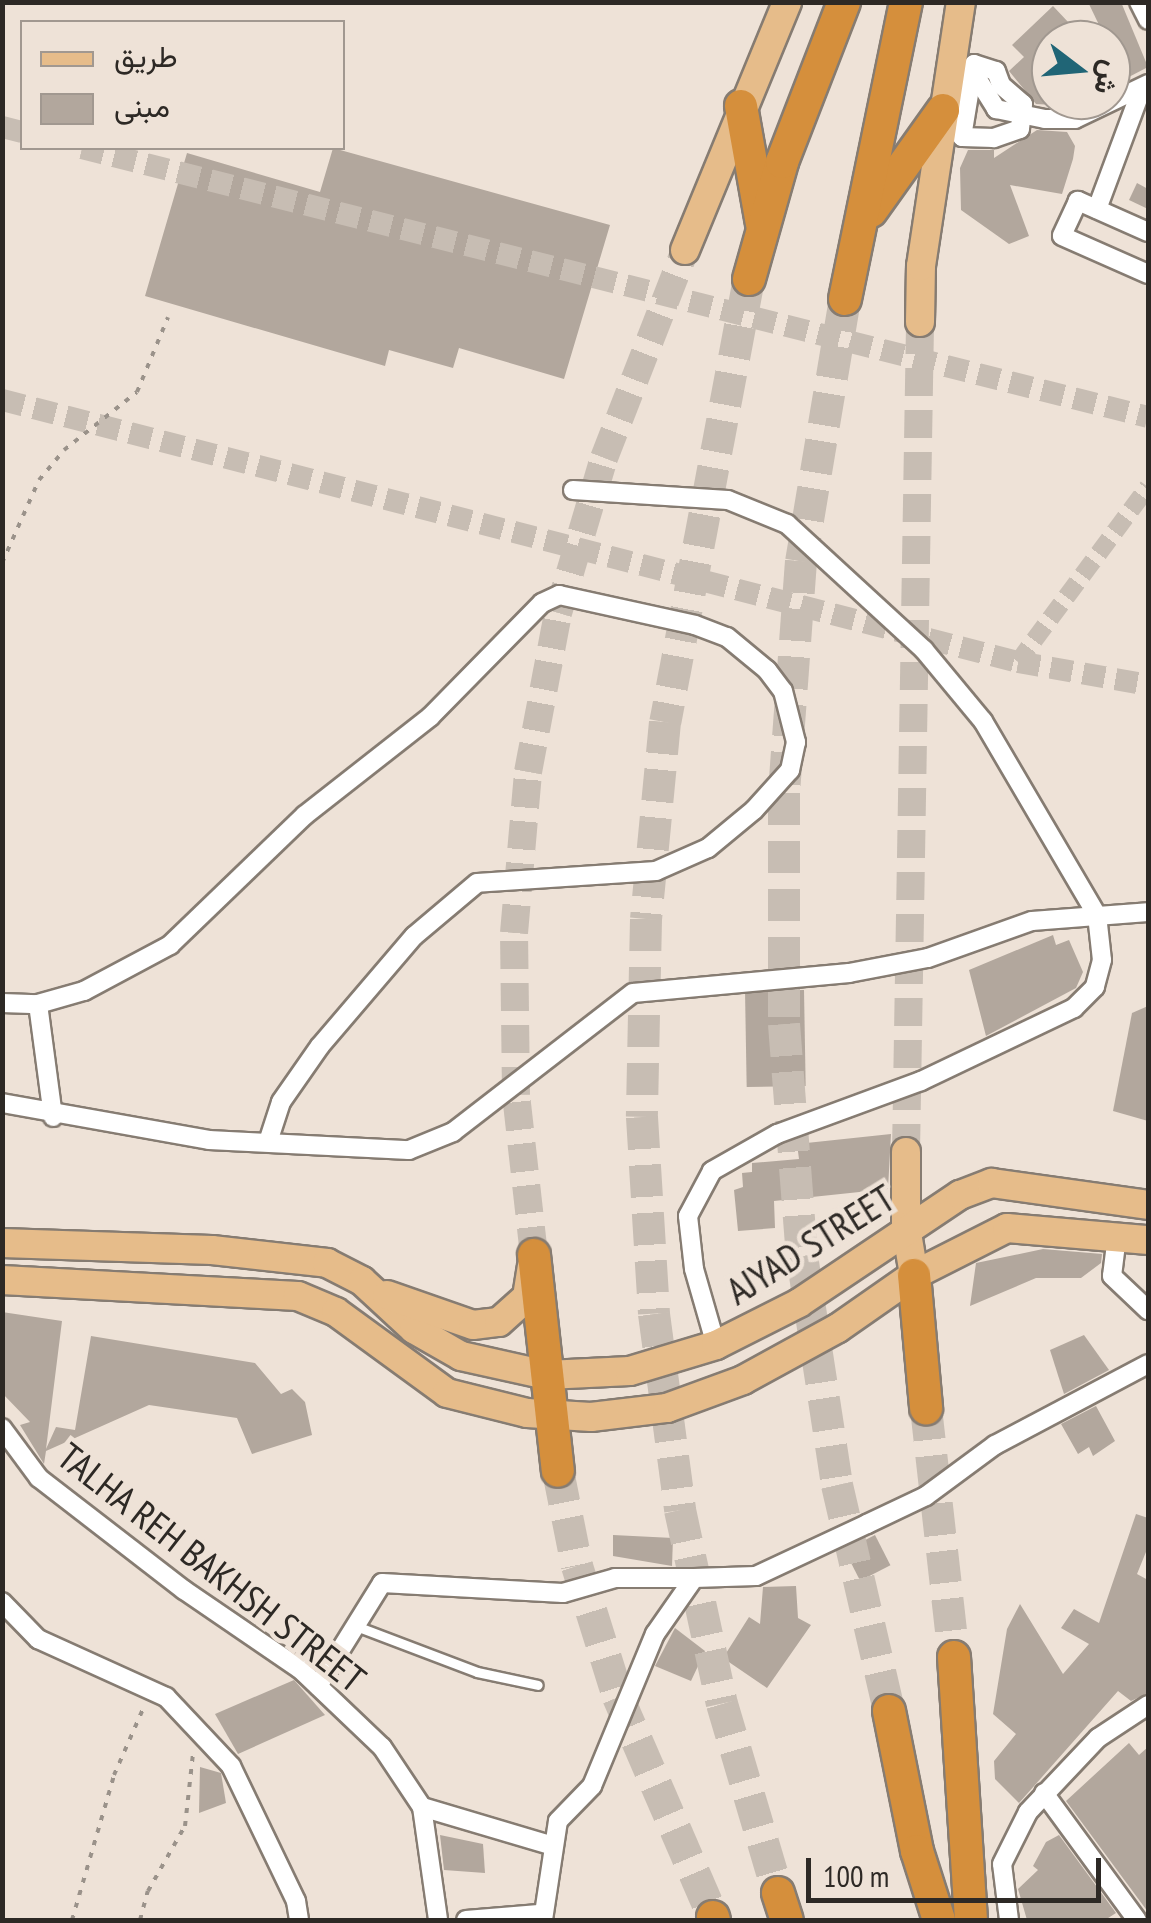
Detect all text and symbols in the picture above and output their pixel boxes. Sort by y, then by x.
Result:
legend [20,20,345,150]
north arrow [1031,20,1131,120]
text: طريق [114,36,178,75]
text: ش [1086,57,1131,99]
text: مبنى [114,86,170,125]
street label: AJYAD STREET [718,1175,902,1313]
street label: TALHA REH BAKHSH STREET [49,1432,375,1702]
scale bar [811,1838,1106,1900]
text: 100 m [823,1856,889,1895]

